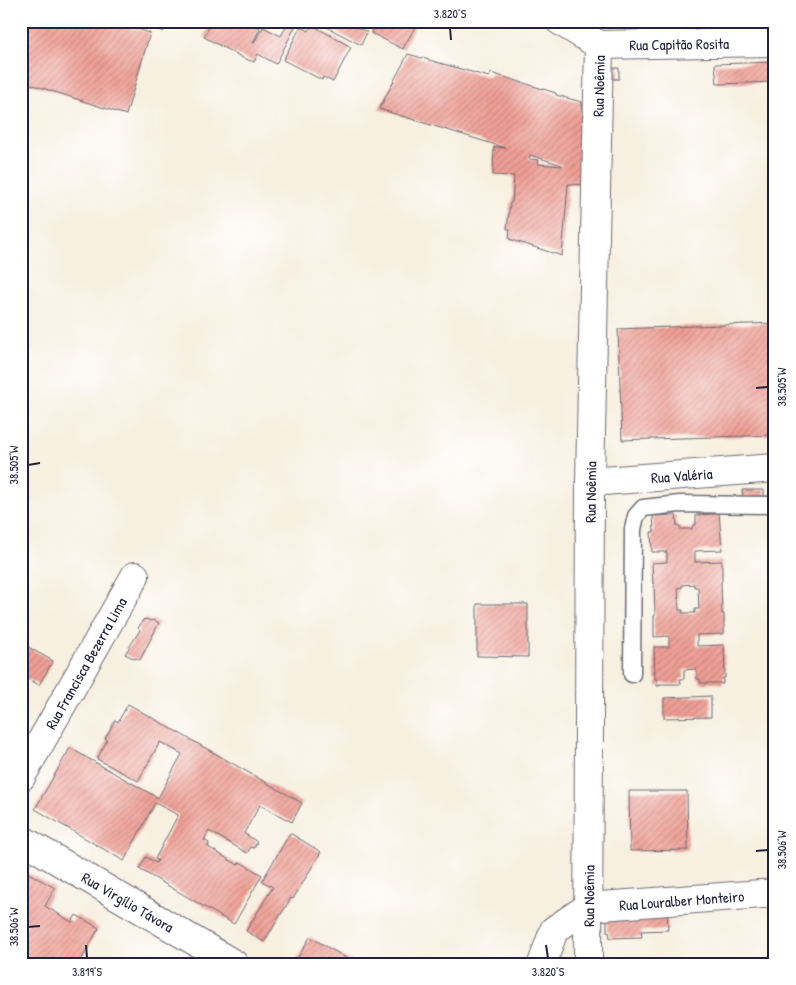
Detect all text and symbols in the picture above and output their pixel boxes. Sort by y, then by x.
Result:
text: 3.820°S [434,5,467,22]
street label: Rua Capitão Rosita [629,32,729,55]
street label: Rua Noêmia [587,55,609,117]
text: 38.505°W [773,367,790,406]
text: 38.505°W [5,445,22,484]
street label: Rua Noêmia [579,461,601,523]
street label: Rua Valéria [650,462,713,488]
street label: Rua Francisca Bezerra Lima [40,593,131,733]
text: 38.506°W [773,830,790,869]
street label: Rua Noêmia [578,865,599,927]
street label: Rua Virgílio Távora [78,867,178,937]
street label: Rua Louralber Monteiro [619,885,745,915]
text: 38.506°W [5,907,22,946]
text: 3.819°S [72,963,103,980]
text: 3.820°S [532,963,565,980]

